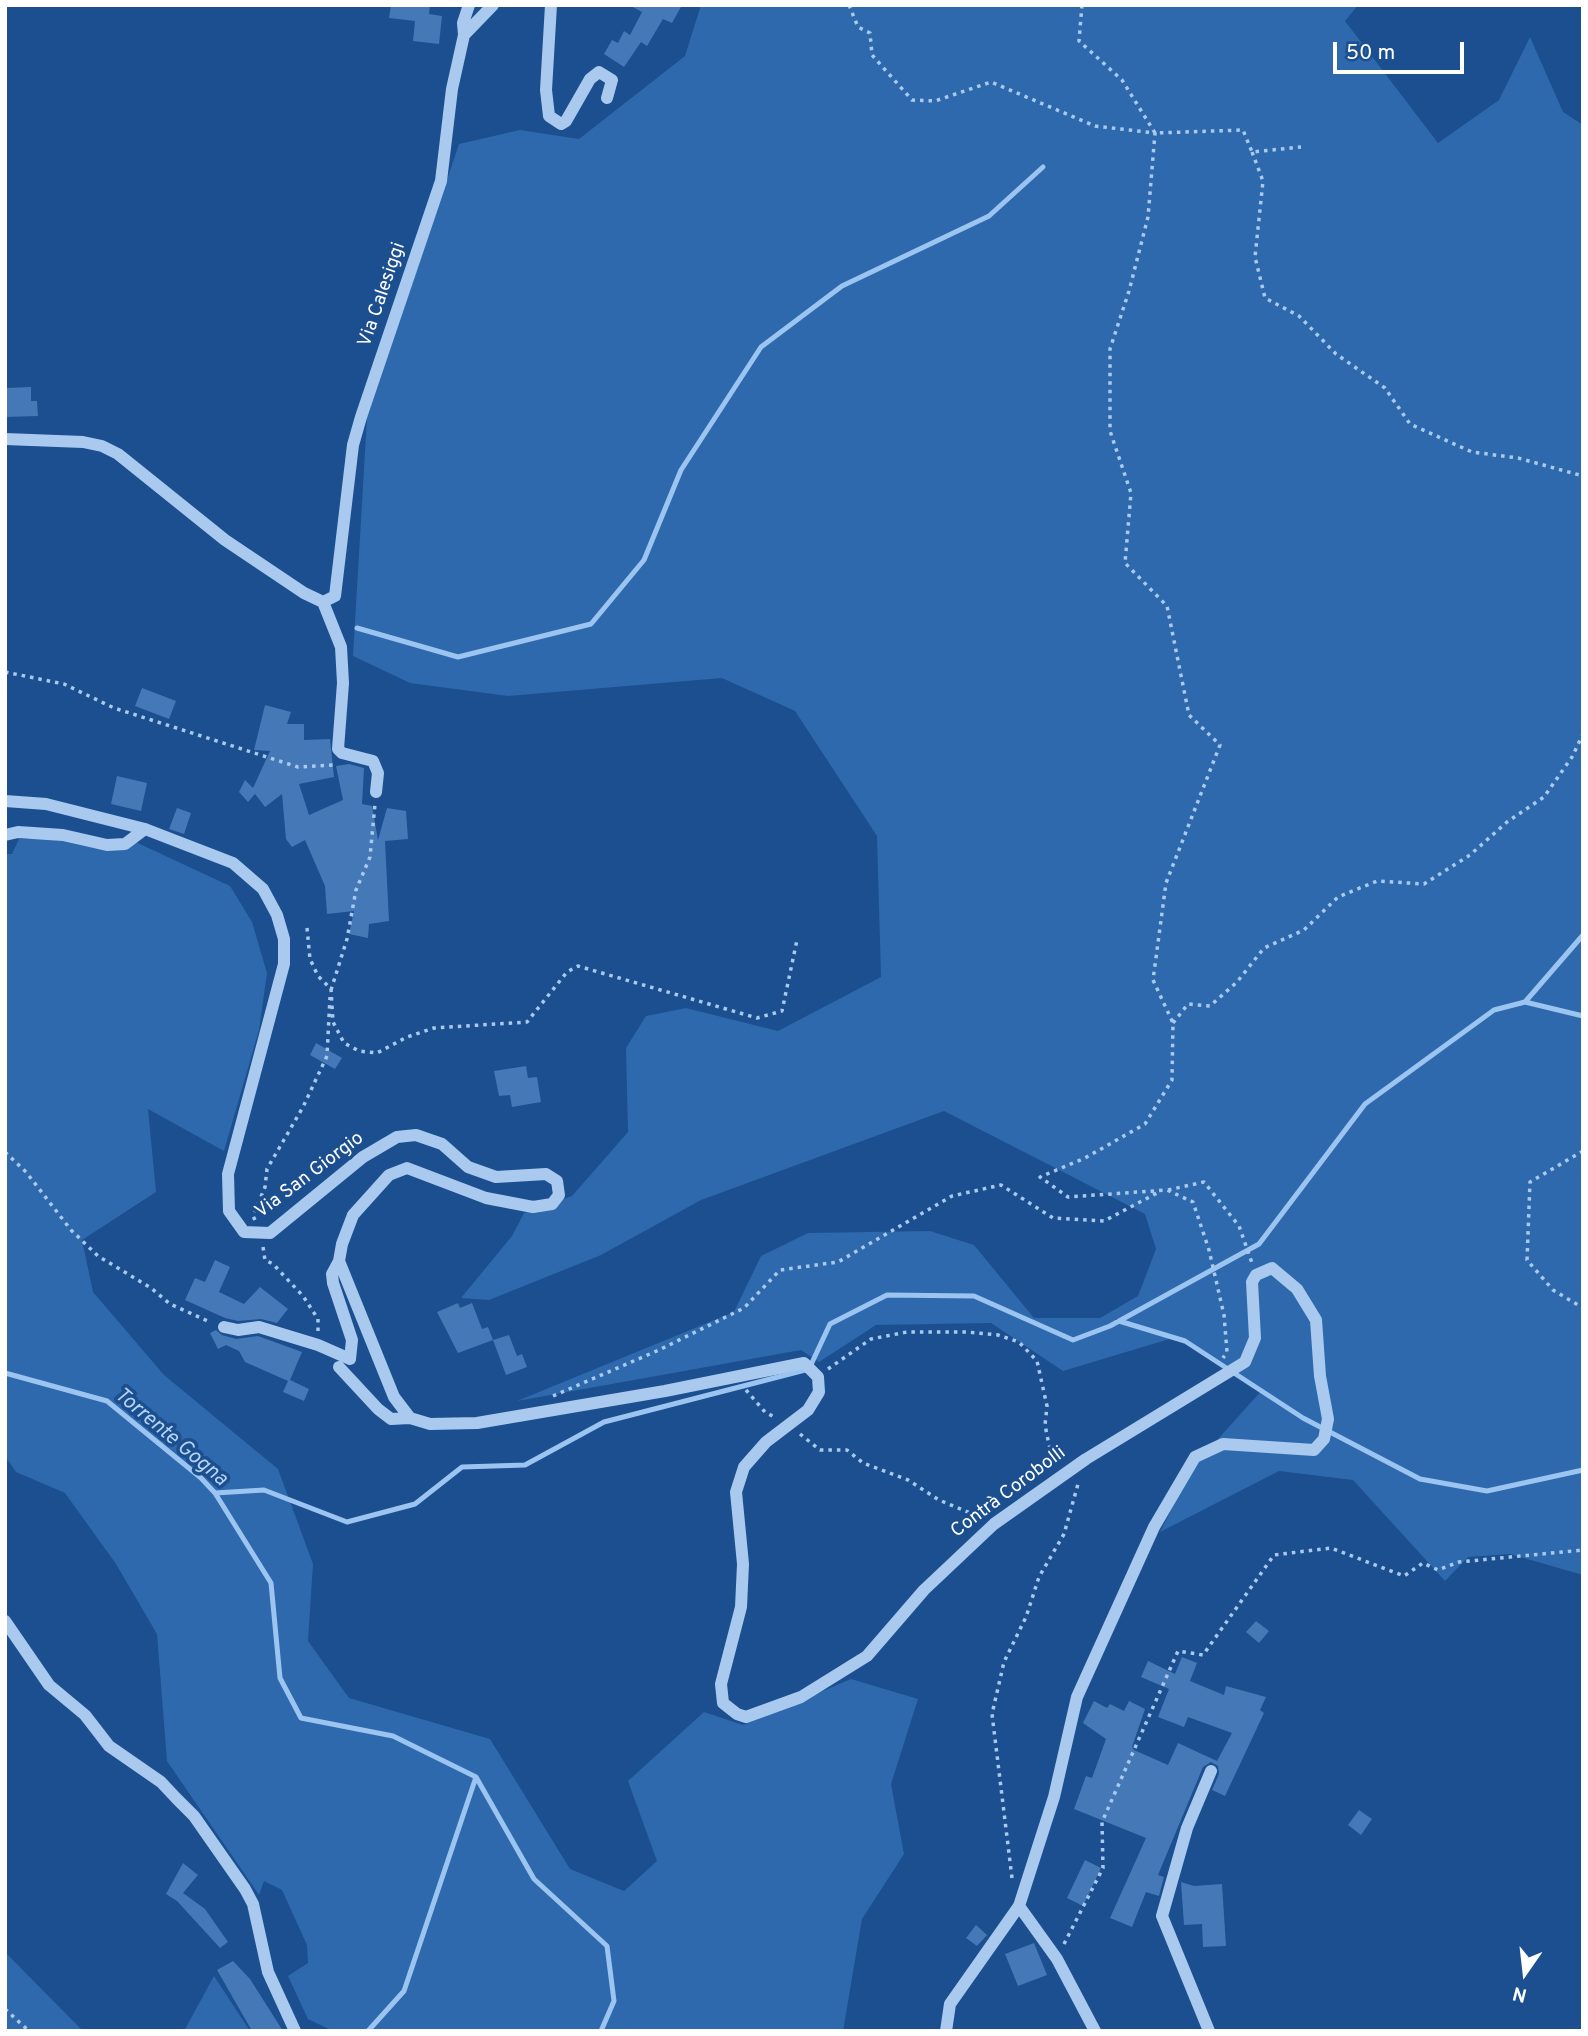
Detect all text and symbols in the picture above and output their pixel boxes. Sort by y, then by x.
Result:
scale bar [1336,28,1467,72]
text: 50 m [1346,40,1395,67]
street label: Via Calesiggi [355,240,411,350]
street label: Via San Giorgio [251,1128,369,1224]
water label: Torrente Gogna [108,1383,232,1493]
street label: Contrà Corobolli [947,1442,1071,1544]
north arrow [1490,1938,1560,2008]
text: N [1510,1980,1529,2007]

